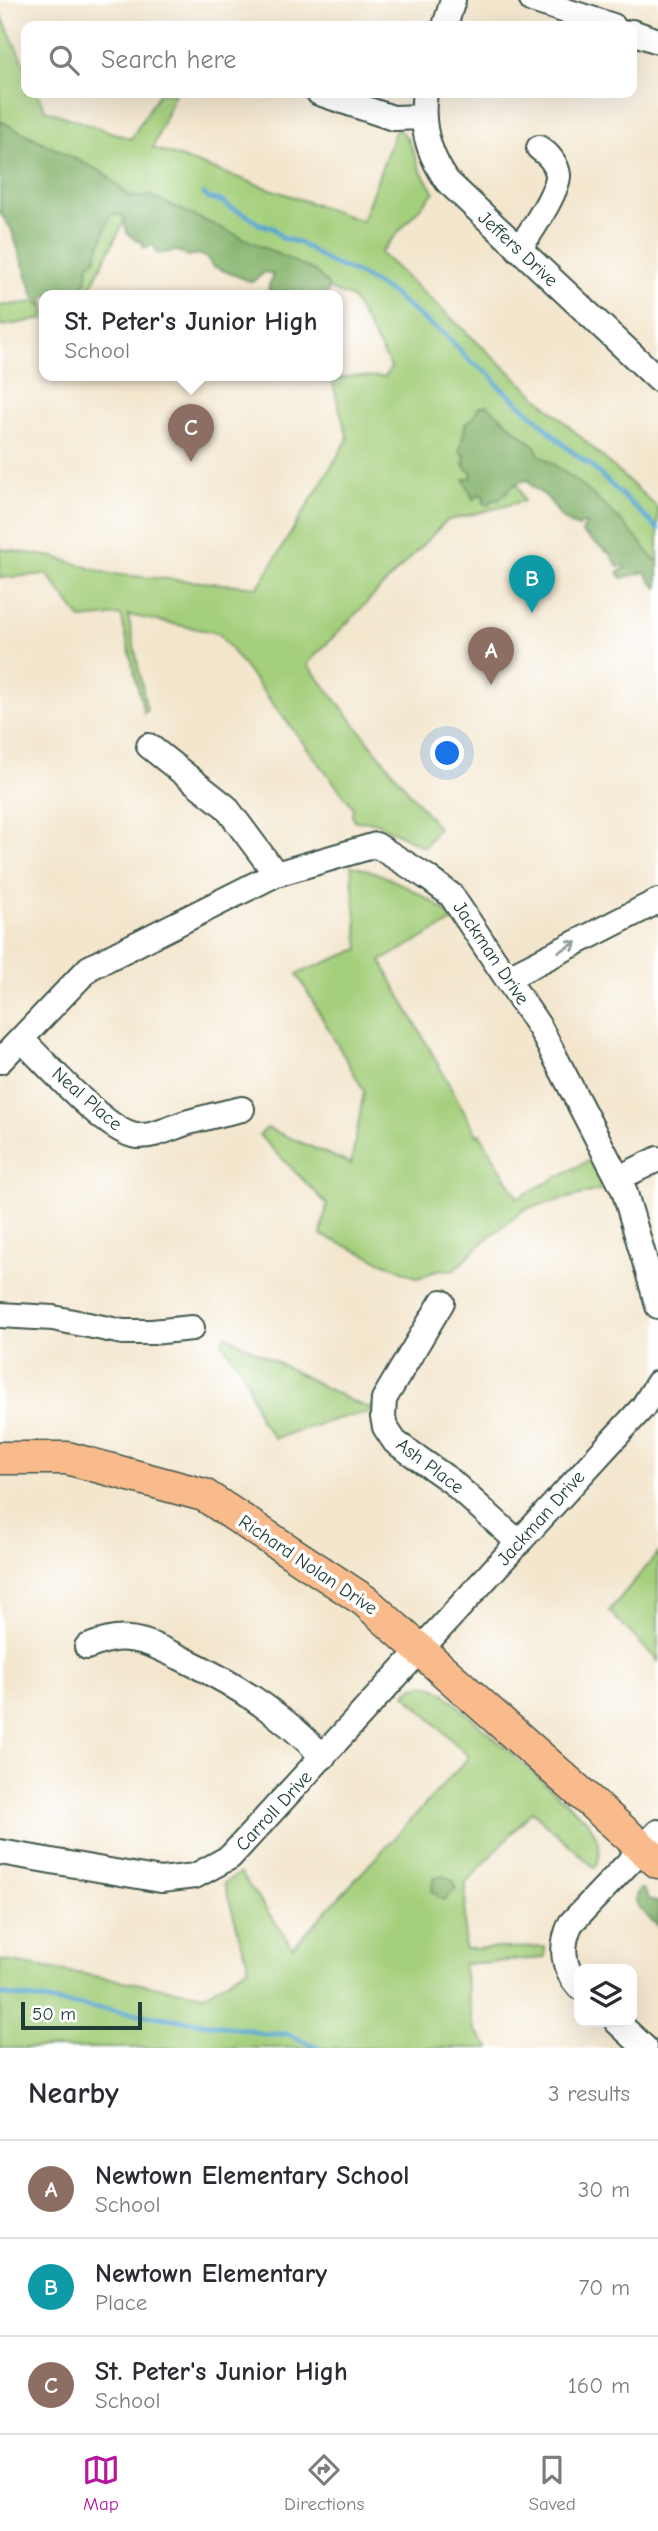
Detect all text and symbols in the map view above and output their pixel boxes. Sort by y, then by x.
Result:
search box [21,21,637,98]
icon: search [45,41,83,79]
text: Search here [101,45,236,75]
street label: Jeffers Drive [474,207,562,291]
popup [39,290,343,381]
text: St. Peter's Junior High [65,307,317,337]
text: School [65,337,130,364]
pin: C [168,404,214,462]
pin: B [509,555,555,613]
pin: A [468,627,514,685]
your location [430,736,464,770]
street label: Jackman Drive [448,897,534,1009]
one-way arrow [557,940,578,953]
street label: Neal Place [47,1063,127,1135]
street label: Ash Place [392,1434,468,1498]
street label: Jackman Drive [493,1466,589,1570]
street label: Richard Nolan Drive [235,1510,381,1620]
street label: Carroll Drive [231,1766,317,1856]
map controls [574,1964,637,2027]
button: layers [574,1964,637,2027]
scale bar [21,1999,142,2031]
text: 50 m [32,2003,76,2025]
text: Nearby [28,2076,119,2111]
text: 3 results [548,2080,630,2107]
text: Newtown Elementary School [95,2161,410,2191]
text: A [45,2176,57,2203]
text: 30 m [578,2176,630,2203]
text: School [95,2191,160,2218]
text: Newtown Elementary [95,2259,327,2289]
text: B [44,2274,58,2301]
text: 70 m [578,2274,630,2301]
text: Place [95,2289,147,2316]
text: St. Peter's Junior High [95,2357,348,2387]
text: C [44,2372,58,2399]
text: 160 m [568,2372,630,2399]
text: School [95,2387,160,2414]
tab: Map [82,2451,120,2515]
tab: Directions [284,2451,364,2515]
tab: Saved [529,2451,576,2515]

